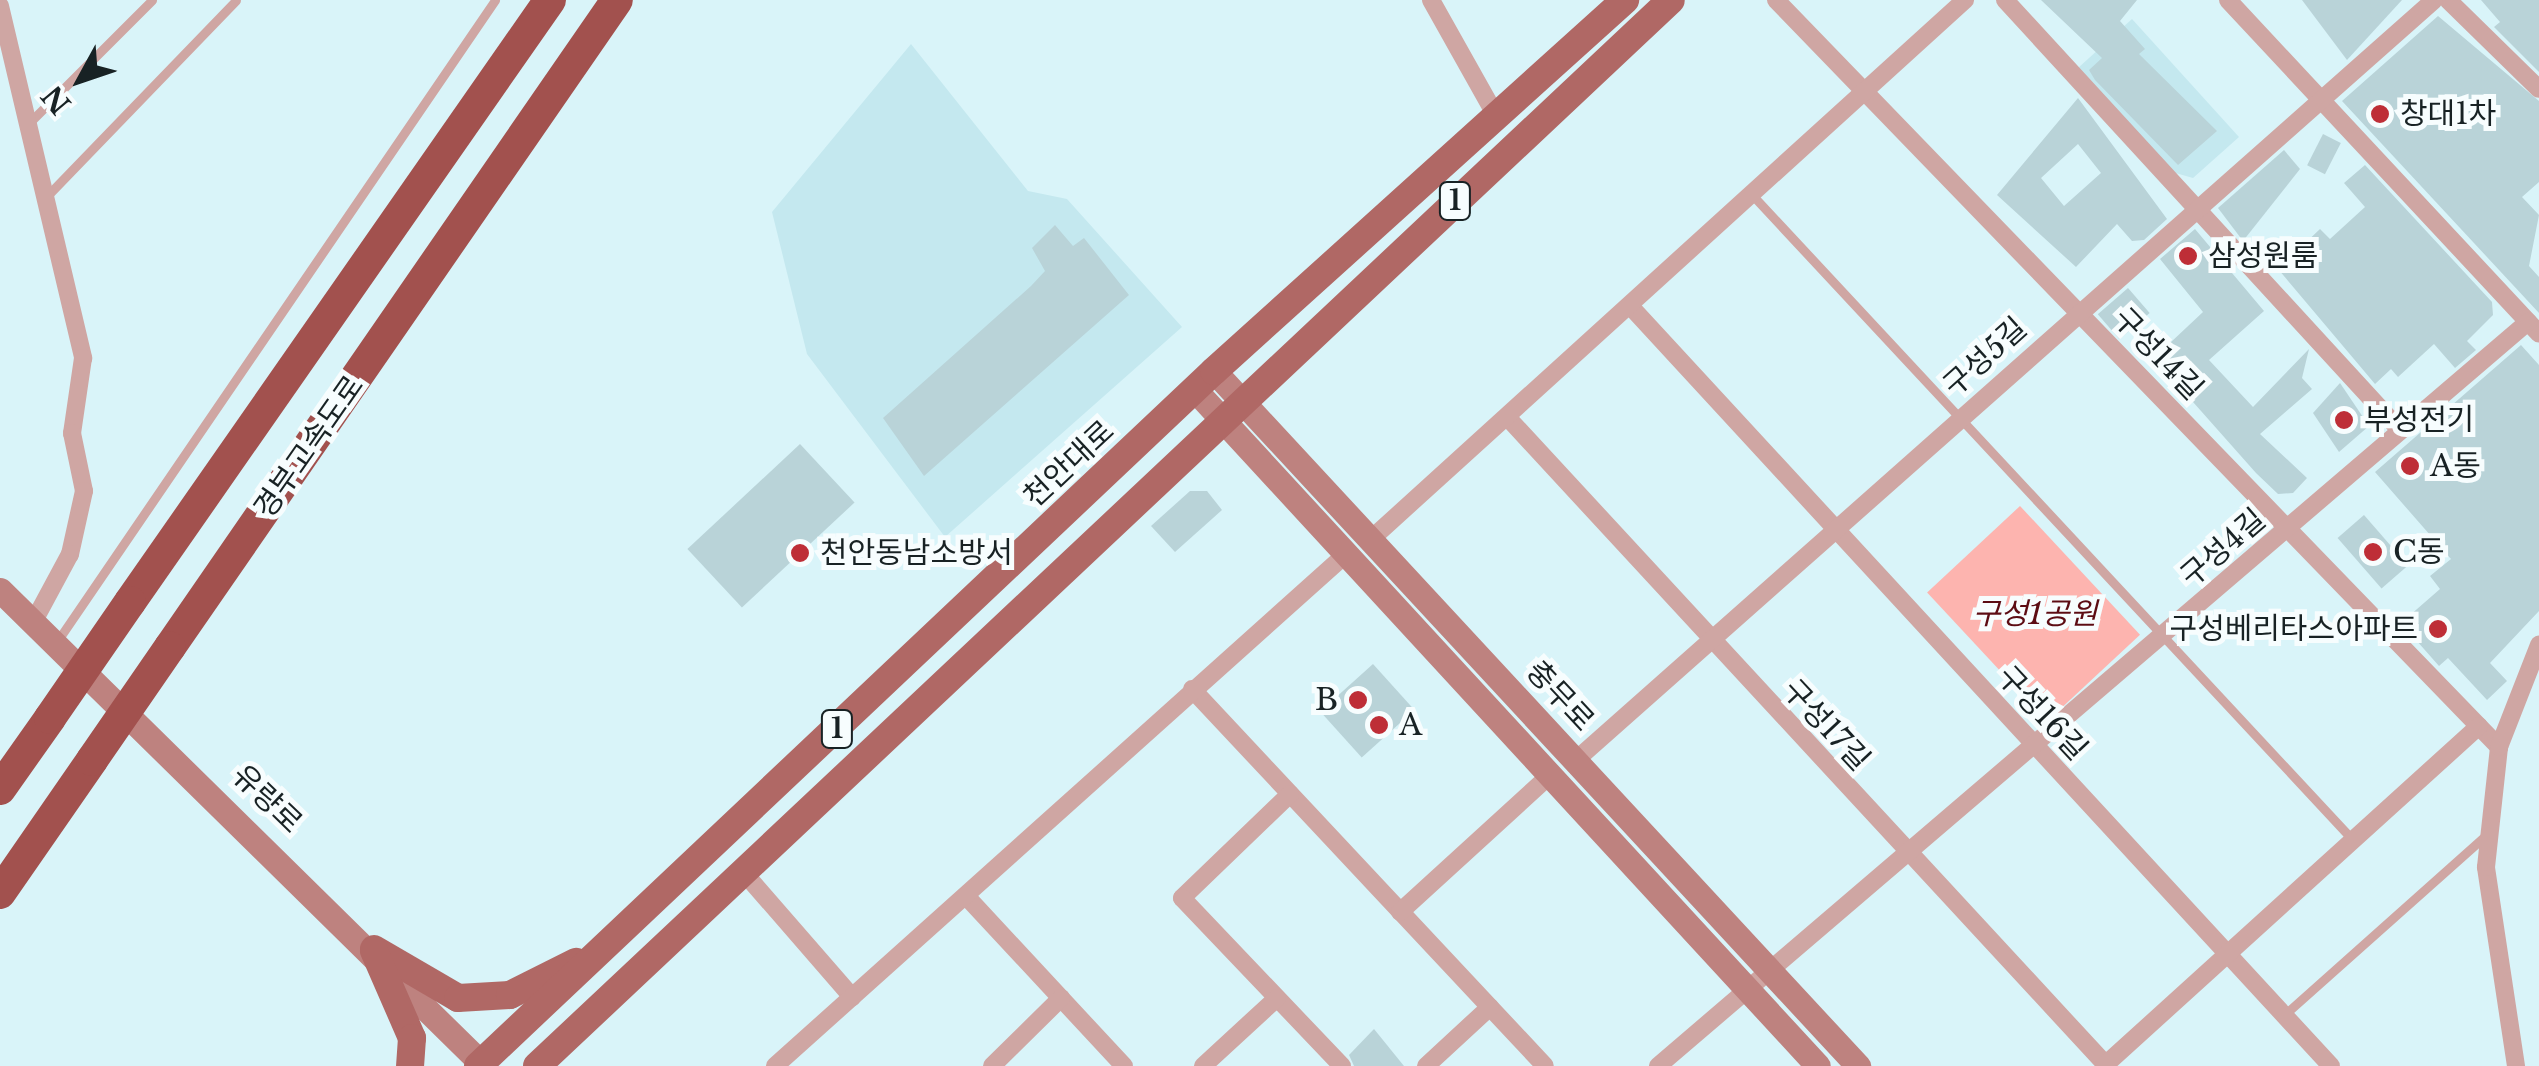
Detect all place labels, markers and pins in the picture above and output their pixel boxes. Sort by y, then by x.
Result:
place label: 창대1차 [2400,96,2496,132]
marker: 창대1차 [2369,103,2391,125]
place label: 삼성원룸 [2208,238,2318,274]
marker: 삼성원룸 [2177,245,2199,267]
place label: 부성전기 [2364,402,2474,438]
marker: 부성전기 [2333,409,2355,431]
place label: A동 [2430,448,2481,484]
marker: A동 [2399,455,2421,477]
place label: C동 [2393,534,2445,570]
place label: 천안동남소방서 [820,535,1013,571]
marker: C동 [2362,541,2384,563]
marker: 천안동남소방서 [789,542,811,564]
place label: 구성베리타스아파트 [2170,611,2418,647]
marker: 구성베리타스아파트 [2427,618,2449,640]
place label: B [1315,682,1338,718]
marker: B [1347,689,1369,711]
place label: A [1399,707,1422,743]
marker: A [1368,714,1390,736]

